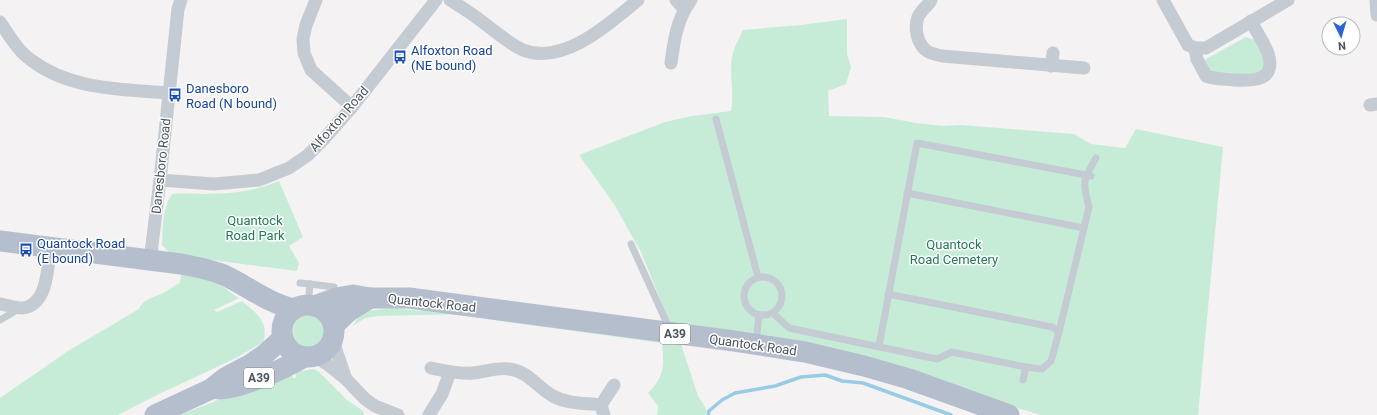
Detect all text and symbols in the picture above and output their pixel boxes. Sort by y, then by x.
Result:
north arrow [1321,16,1361,56]
text: N [1337,39,1346,52]
place label: Alfoxton Road (NE bound) [411,43,493,73]
bus stop icon: Alfoxton Road (NE bound) [392,49,408,65]
place label: Danesboro Road (N bound) [186,81,277,111]
street label: Alfoxton Road [307,83,371,155]
bus stop icon: Danesboro Road (N bound) [167,87,183,103]
street label: Danesboro Road [149,118,173,214]
park label: Quantock Road Park [225,213,285,243]
place label: Quantock Road (E bound) [37,236,125,266]
park label: Quantock Road Cemetery [910,237,998,267]
bus stop icon: Quantock Road (E bound) [18,242,34,258]
street label: Quantock Road [387,291,477,315]
road number: A39 [660,324,690,344]
street label: Quantock Road [708,331,798,359]
road number: A39 [244,368,274,388]

